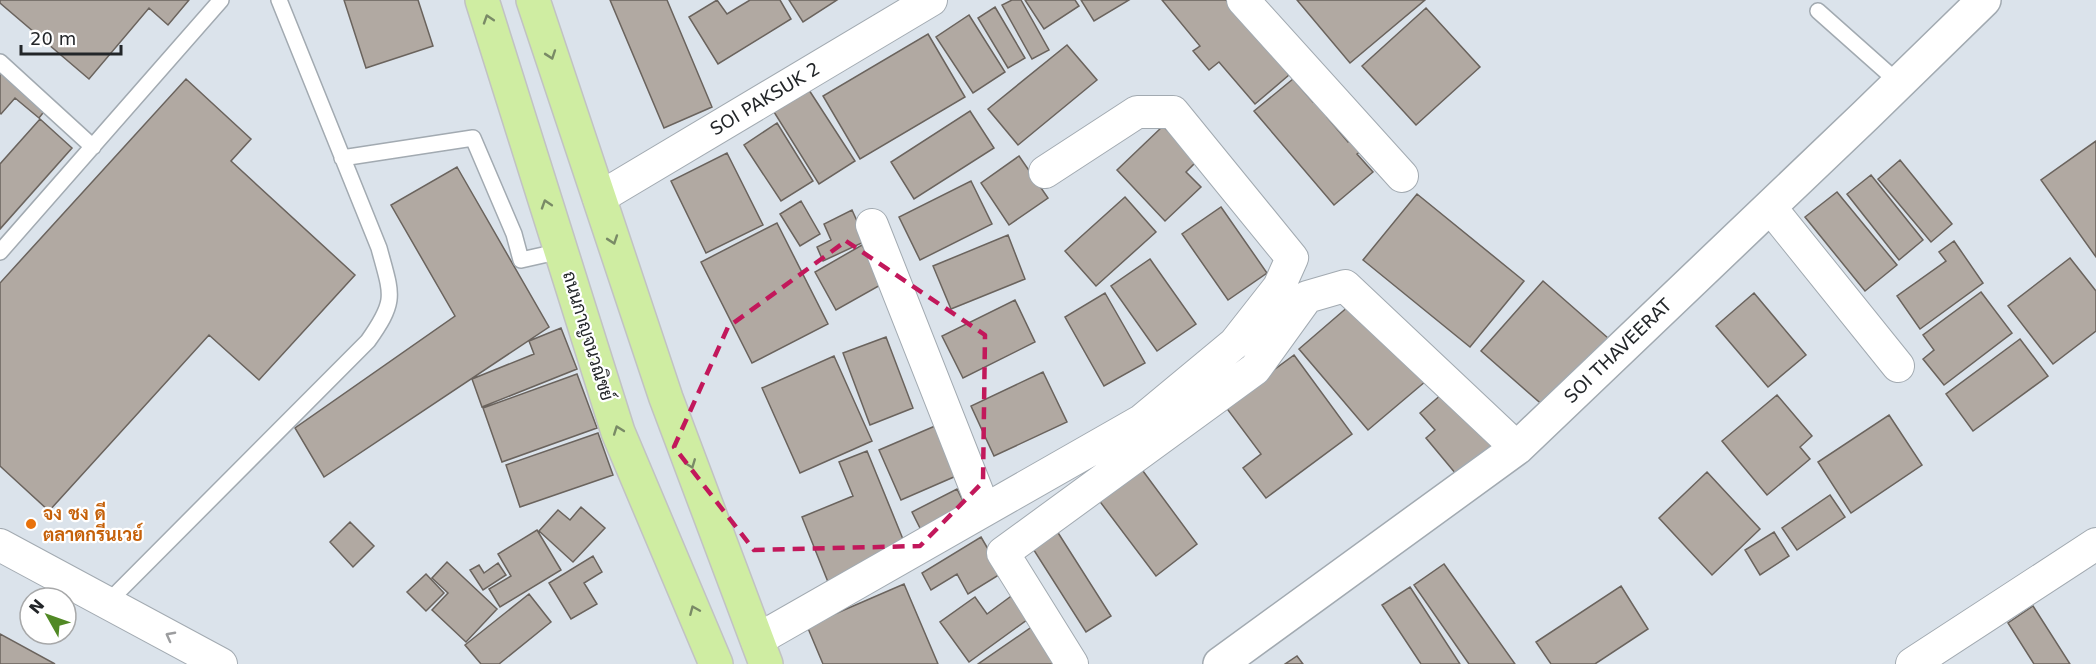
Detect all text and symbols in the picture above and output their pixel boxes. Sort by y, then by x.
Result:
one-way arrow [482,14,495,25]
scale bar [21,18,122,56]
text: 20 m [30,28,76,49]
one-way arrow [544,50,557,60]
street label: SOI PAKSUK 2 [706,58,823,140]
one-way arrow [541,199,554,210]
one-way arrow [606,234,619,245]
street label: ถนนกาญจนวณิชย์ [558,268,620,403]
street label: SOI THAVEERAT [1560,293,1676,407]
one-way arrow [613,425,626,436]
one-way arrow [684,458,696,469]
place label: จง ชง ดี ตลาดกรีนเวย์ [43,501,144,545]
marker: จง ชง ดี ตลาดกรีนเวย์ [24,517,38,531]
north arrow [18,586,78,646]
text: N [25,595,48,618]
one-way arrow [689,605,701,616]
one-way arrow [165,632,176,643]

